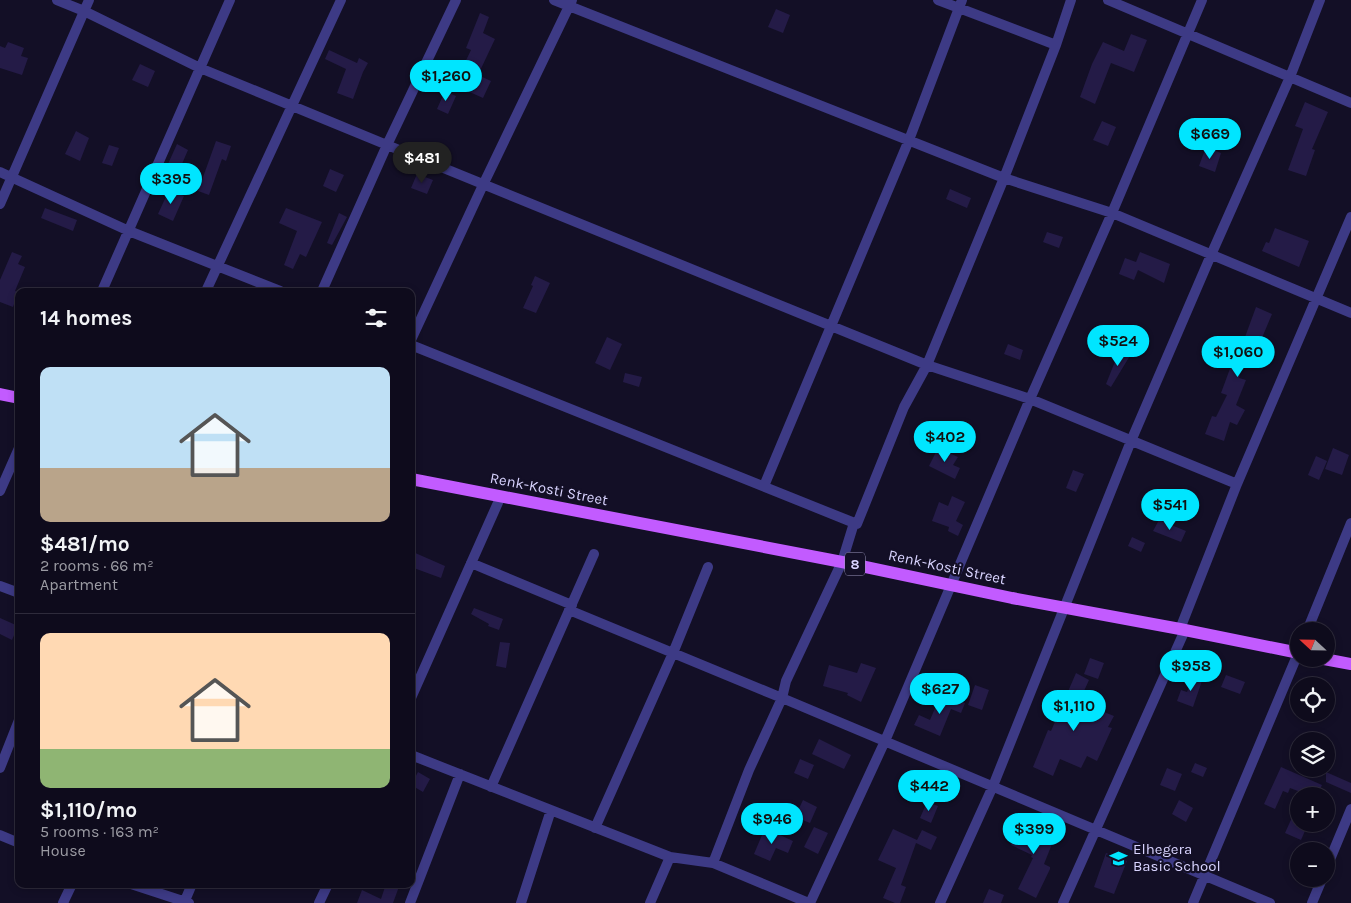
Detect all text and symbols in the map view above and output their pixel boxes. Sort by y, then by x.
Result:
pin: $1,260 [405,59,487,102]
text: $1,260 [421,66,471,85]
pin: $669 [1180,118,1240,160]
text: $669 [1190,124,1230,143]
pin: $481 [392,142,452,184]
text: $481 [404,148,440,167]
pin: $395 [141,162,201,205]
text: $395 [151,169,191,188]
icon: filters [362,304,390,332]
text: 14 homes [40,306,132,330]
pin: $524 [1088,324,1148,367]
text: $524 [1098,331,1138,350]
pin: $1,060 [1197,336,1279,378]
text: $1,060 [1213,342,1263,361]
icon: home [170,400,260,490]
pin: $402 [915,420,975,463]
text: $402 [925,427,965,446]
street label: Renk-Kosti Street [489,469,610,509]
pin: $541 [1140,488,1200,531]
text: $541 [1152,495,1188,514]
text: $481/mo [40,532,130,556]
street label: Renk-Kosti Street [887,546,1008,588]
road number: 8 [845,552,865,576]
text: 2 rooms · 66 m² [40,556,154,575]
text: Apartment [40,575,118,594]
north arrow [1290,622,1335,668]
map controls [1290,622,1335,887]
pin: $958 [1161,650,1221,692]
text: $958 [1171,656,1211,675]
icon: home [170,665,260,755]
pin: $627 [910,672,970,715]
button: locate [1290,677,1335,722]
text: $627 [921,679,959,698]
pin: $1,110 [1033,690,1115,732]
text: $1,110 [1053,696,1095,715]
button: layers [1290,732,1335,777]
pin: $442 [899,770,959,812]
text: $442 [909,776,949,795]
button: + [1290,787,1335,832]
text: $1,110/mo [40,798,137,822]
pin: $946 [742,802,802,845]
text: $946 [752,809,792,828]
pin: $399 [1004,812,1064,855]
text: $399 [1014,819,1054,838]
text: 5 rooms · 163 m² [40,822,159,841]
place label: Elhegera Basic School [1133,840,1221,875]
text: House [40,841,86,860]
button: − [1290,842,1335,887]
school or university icon: Elhegera Basic School [1109,848,1129,868]

